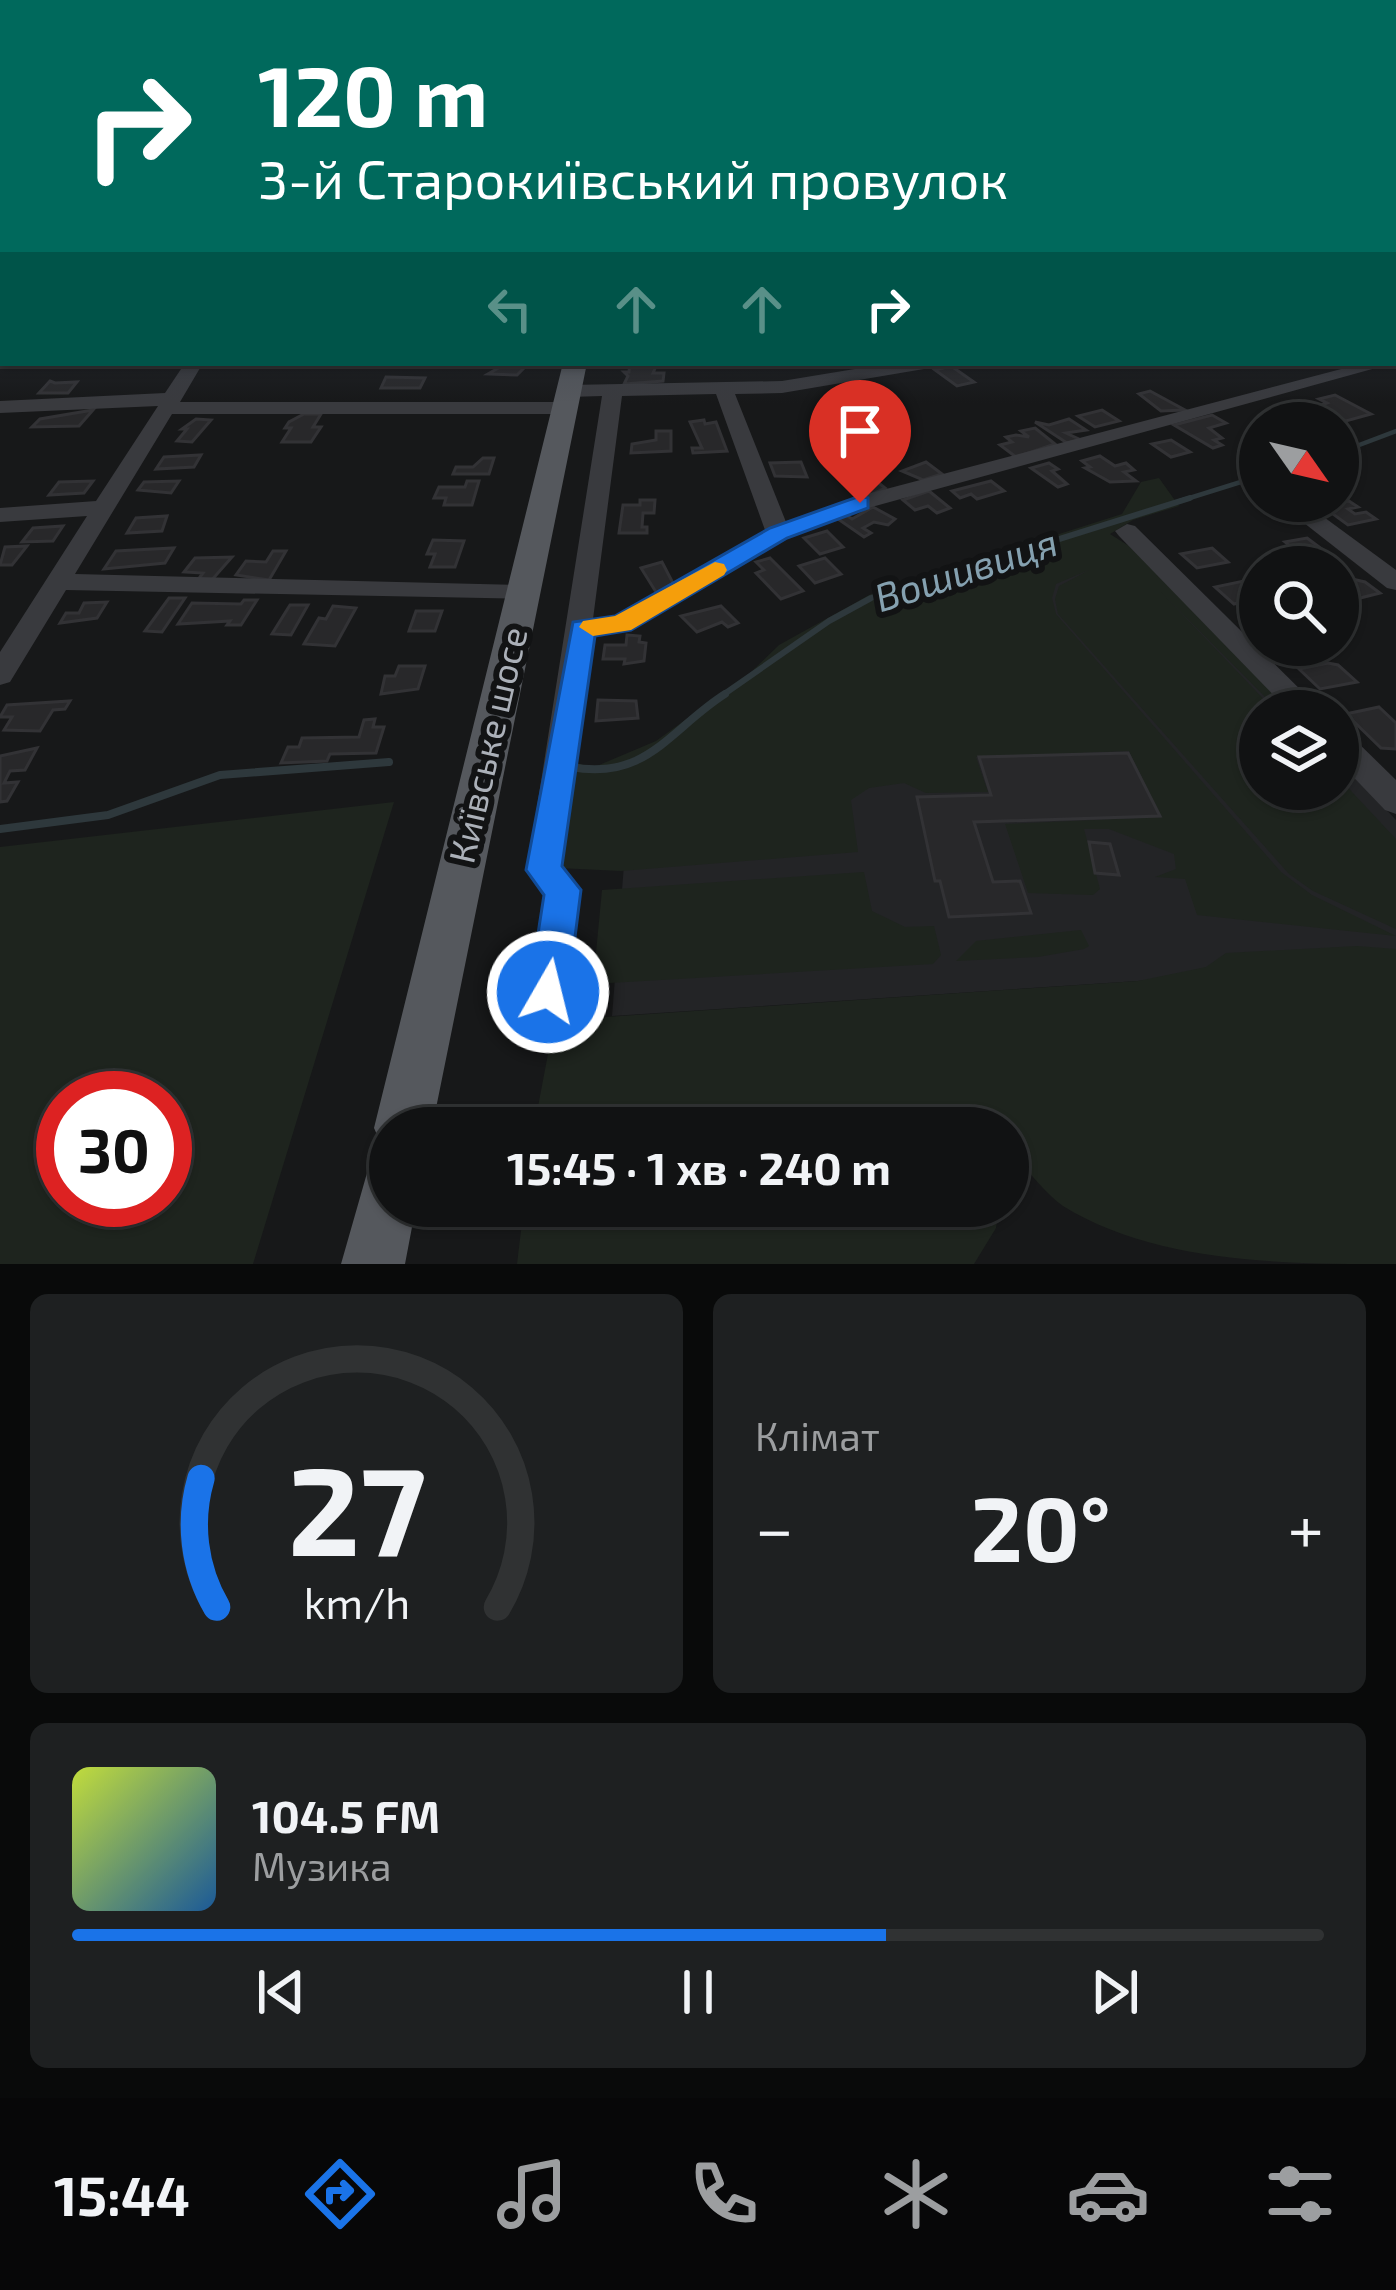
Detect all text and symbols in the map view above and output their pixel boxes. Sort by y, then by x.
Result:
text: 120 m [258,43,488,144]
icon: right [60,48,216,204]
text: 3-й Старокиївський провулок [258,145,1008,210]
icon: left [477,276,543,342]
icon: ahead [603,276,669,342]
icon: ahead [729,276,795,342]
icon: right [855,276,921,342]
pin [809,380,911,503]
icon: arrive [827,398,893,464]
north arrow [1239,402,1359,522]
map controls [1239,402,1359,810]
water label: Вошивиця [868,517,1063,620]
button: search [1239,546,1359,666]
street label: Київське шосе [438,622,535,867]
button: layers [1239,690,1359,810]
position arrow [485,929,611,1055]
speed limit sign: 30 [36,1071,192,1227]
text: 15:45 · 1 хв · 240 m [507,1140,891,1194]
text: Клімат [755,1412,880,1459]
text: 27 [287,1431,426,1581]
text: 20° [971,1472,1111,1580]
text: − [755,1487,794,1566]
text: + [1288,1487,1324,1566]
text: km/h [303,1575,410,1627]
text: 104.5 FM [252,1788,440,1842]
text: Музика [252,1842,392,1889]
icon: previous [248,1959,314,2025]
icon: pause [665,1959,731,2025]
icon: next [1082,1959,1148,2025]
icon: directions [298,2152,382,2236]
icon: music [490,2152,574,2236]
icon: phone [682,2152,766,2236]
icon: climate [874,2152,958,2236]
icon: car [1066,2152,1150,2236]
icon: filters [1258,2152,1342,2236]
text: 15:44 [54,2162,190,2227]

